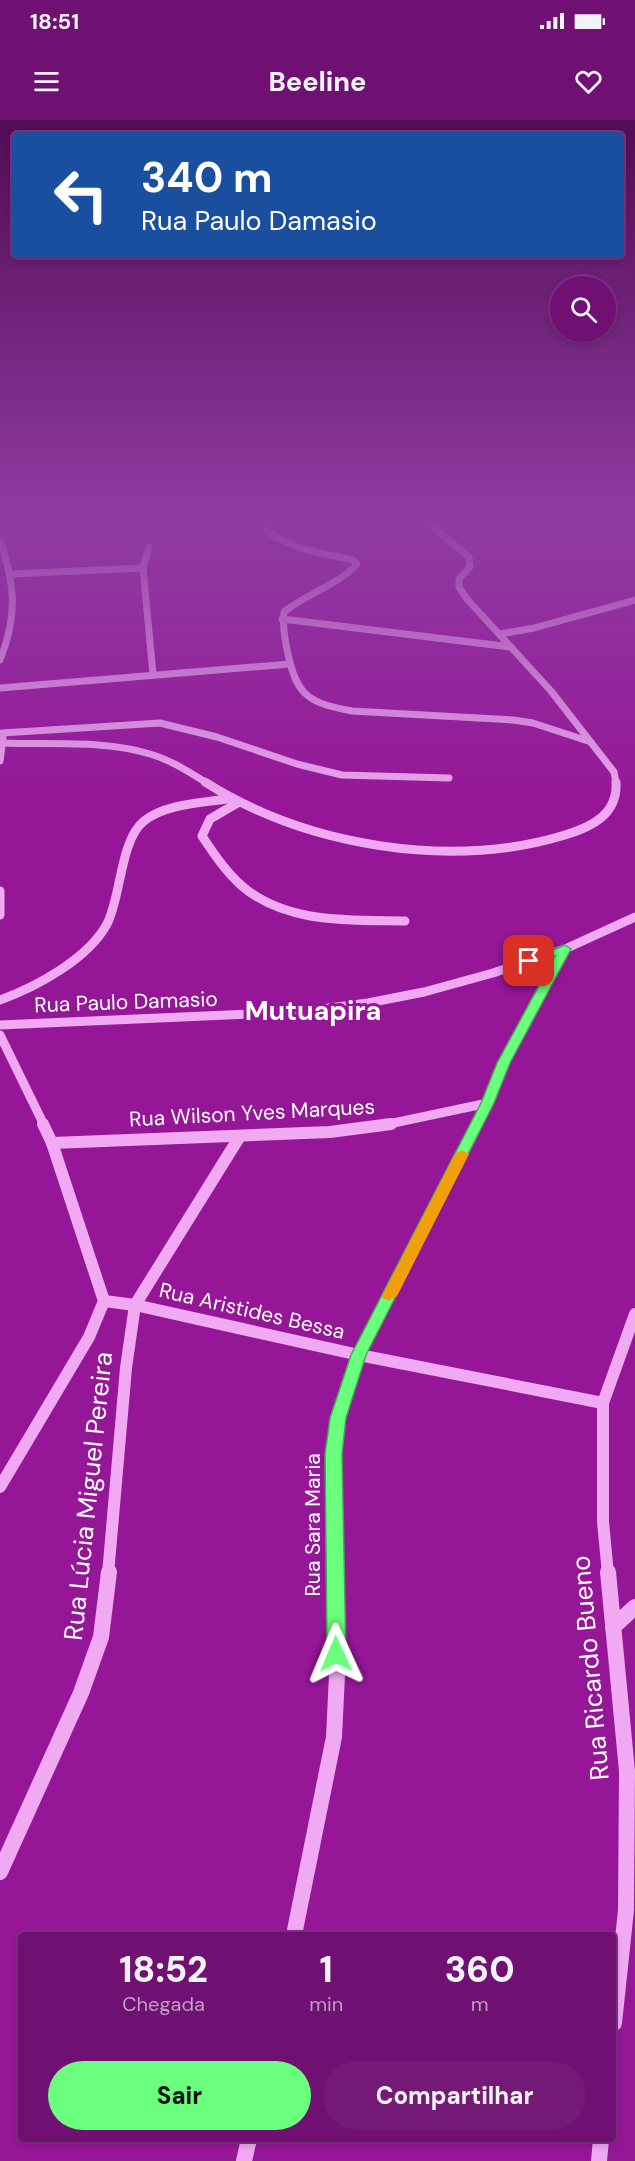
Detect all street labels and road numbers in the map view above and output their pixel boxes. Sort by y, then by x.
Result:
street label: Rua Paulo Damasio [34,985,218,1019]
street label: Rua Wilson Yves Marques [128,1093,376,1133]
street label: Rua Aristides Bessa [156,1276,348,1346]
street label: Rua Lúcia Miguel Pereira [56,1350,120,1642]
street label: Rua Sara Maria [299,1453,327,1597]
street label: Rua Ricardo Bueno [563,1554,617,1782]

